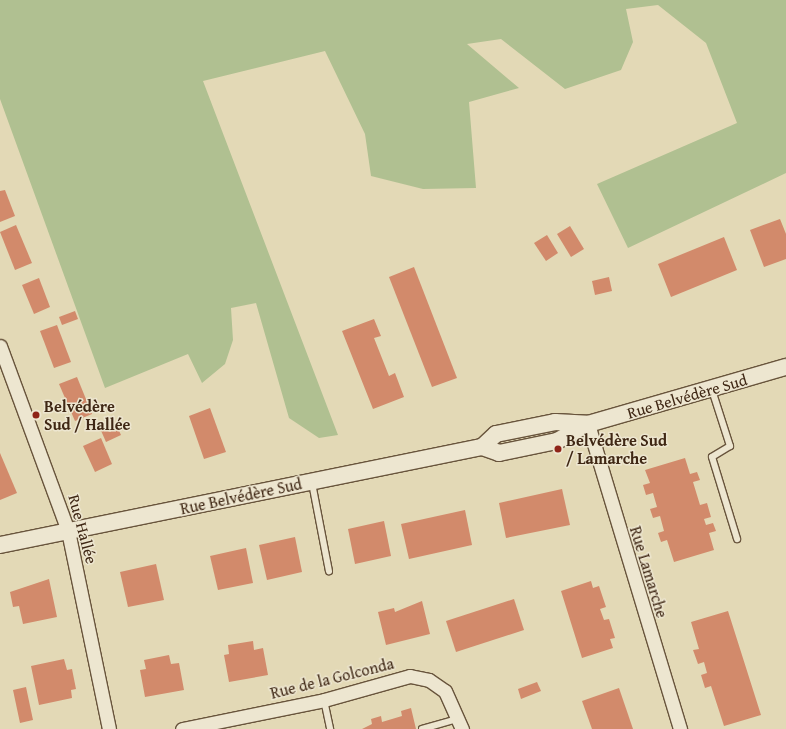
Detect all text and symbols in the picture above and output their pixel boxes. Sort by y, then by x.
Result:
street label: Rue Belvédère Sud [625,370,749,422]
place label: Belvédère Sud / Hallée [44,396,130,434]
marker: Belvédère Sud / Hallée [31,410,41,420]
place label: Belvédère Sud / Lamarche [566,430,667,468]
marker: Belvédère Sud / Lamarche [553,444,563,454]
street label: Rue Belvédère Sud [178,474,304,518]
street label: Rue Hallée [65,492,101,566]
street label: Rue Lamarche [626,524,672,620]
street label: Rue de la Golconda [268,653,396,703]

